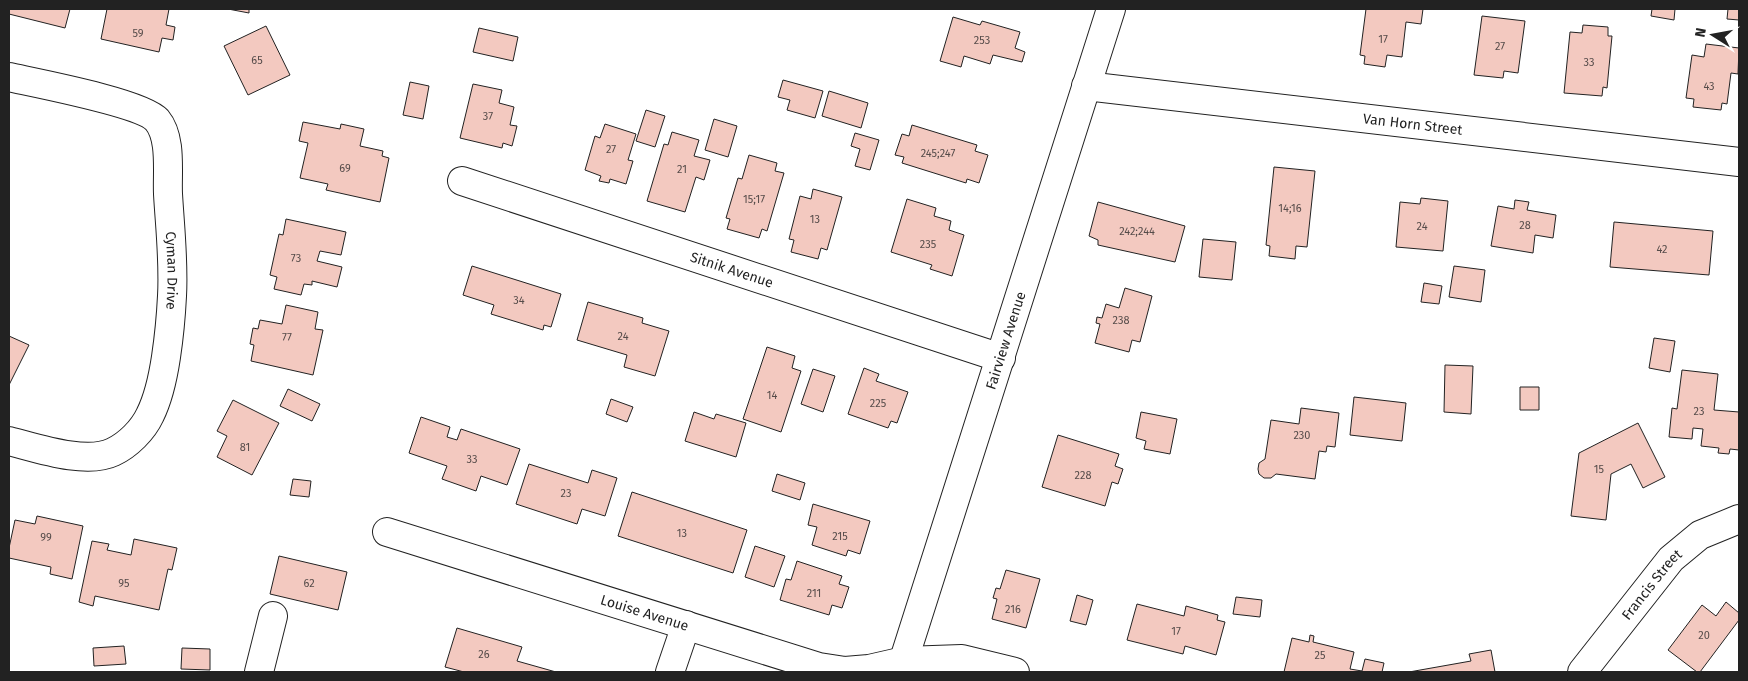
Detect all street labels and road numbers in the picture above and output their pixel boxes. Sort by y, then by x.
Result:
street label: Van Horn Street [1362,110,1464,138]
street label: Cyman Drive [162,231,181,310]
street label: Sitnik Avenue [688,248,775,291]
street label: Fairview Avenue [982,289,1029,391]
street label: Francis Street [1618,545,1686,623]
street label: Louise Avenue [599,591,691,634]

